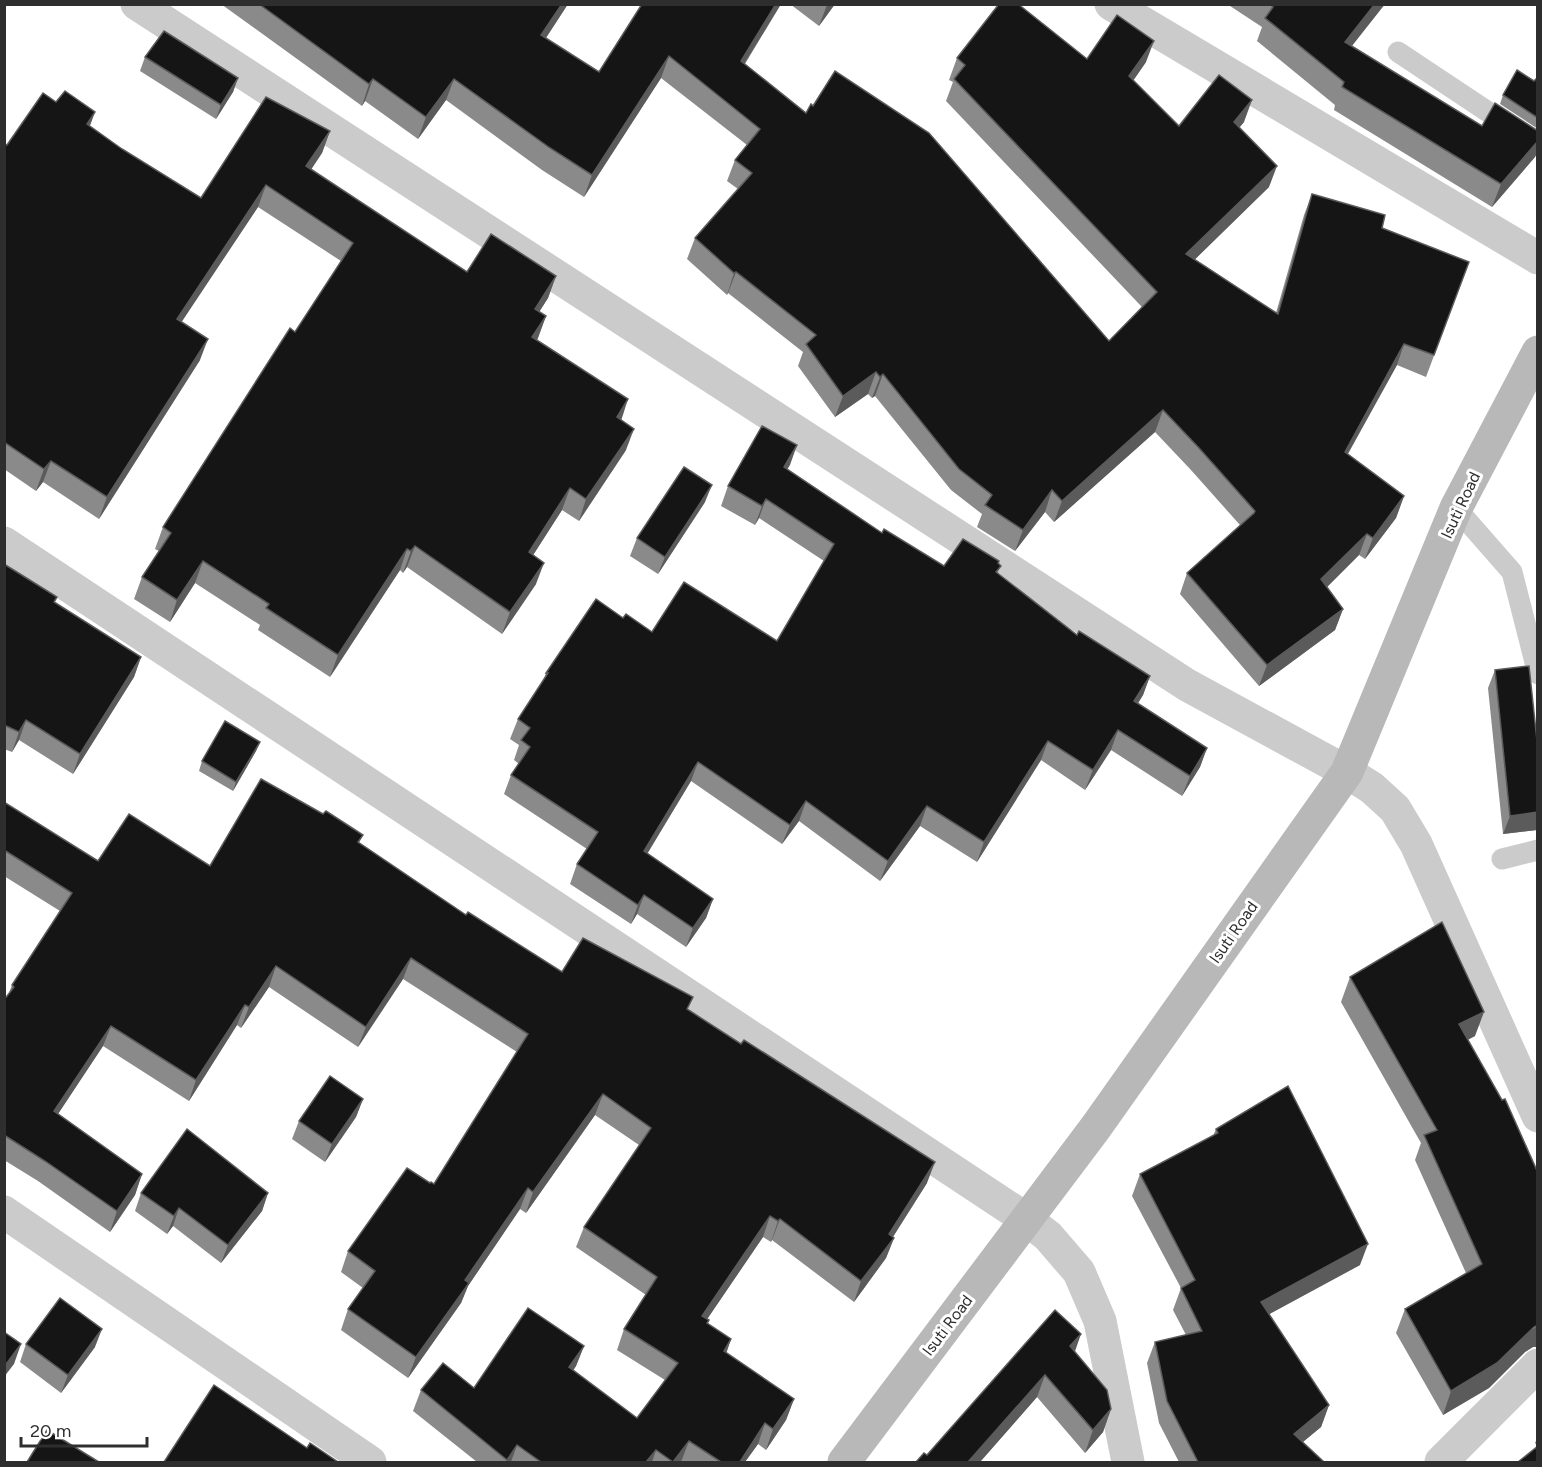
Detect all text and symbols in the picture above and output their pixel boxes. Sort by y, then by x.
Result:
street label: Isuti Road [1437,469,1484,542]
street label: Isuti Road [1205,898,1262,967]
street label: Isuti Road [918,1291,976,1359]
scale bar [21,1410,147,1448]
text: 20 m [30,1420,71,1442]

